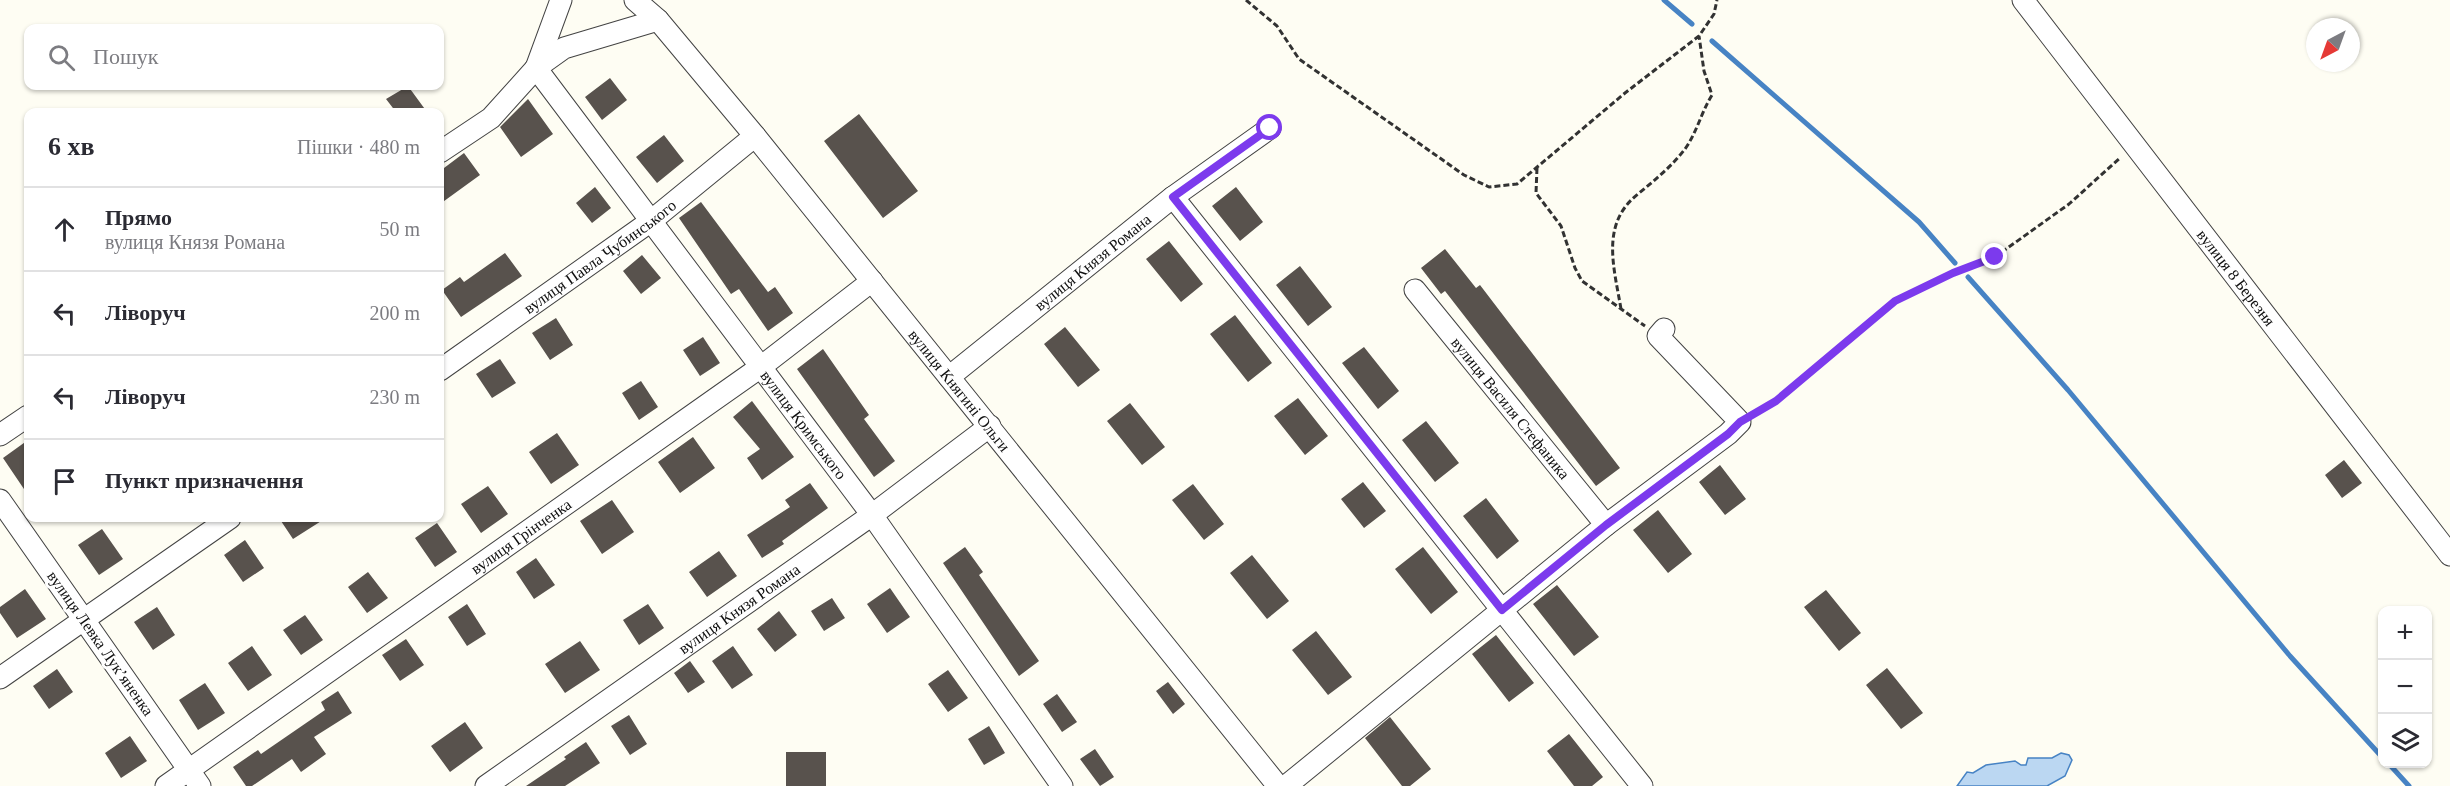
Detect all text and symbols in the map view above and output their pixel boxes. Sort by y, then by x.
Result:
north arrow [2306,18,2360,72]
search box [24,24,444,90]
icon: search [45,41,78,74]
text: Пошук [93,44,159,69]
route start [1256,114,1282,140]
text: 6 хв [48,132,95,161]
text: Пішки · 480 m [297,136,420,158]
street label: вулиця Павла Чубинського [521,196,679,317]
text: Прямо [105,205,172,230]
street label: вулиця Князя Романа [1031,210,1154,314]
icon: ahead [48,213,81,246]
text: 50 m [379,218,420,240]
street label: вулиця 8 Березня [2194,226,2279,330]
text: вулиця Князя Романа [105,231,285,253]
route end [1981,243,2007,269]
icon: left [48,297,81,330]
text: Ліворуч [105,300,186,325]
text: 200 m [369,302,420,324]
street label: вулиця Княгині Ольги [905,326,1014,455]
street label: вулиця Василя Стефаника [1448,334,1573,483]
street label: вулиця Кримського [757,367,850,483]
icon: left [48,381,81,414]
text: Ліворуч [105,384,186,409]
text: 230 m [369,386,420,408]
icon: arrive [48,465,81,498]
text: Пункт призначення [105,468,303,493]
street label: вулиця Грінченка [468,495,574,577]
street label: вулиця Князя Романа [675,561,803,657]
street label: вулиця Левка Лукʼяненка [43,568,157,719]
map controls [2378,606,2432,768]
button: + [2378,606,2432,660]
button: − [2378,660,2432,714]
button: layers [2378,714,2432,768]

